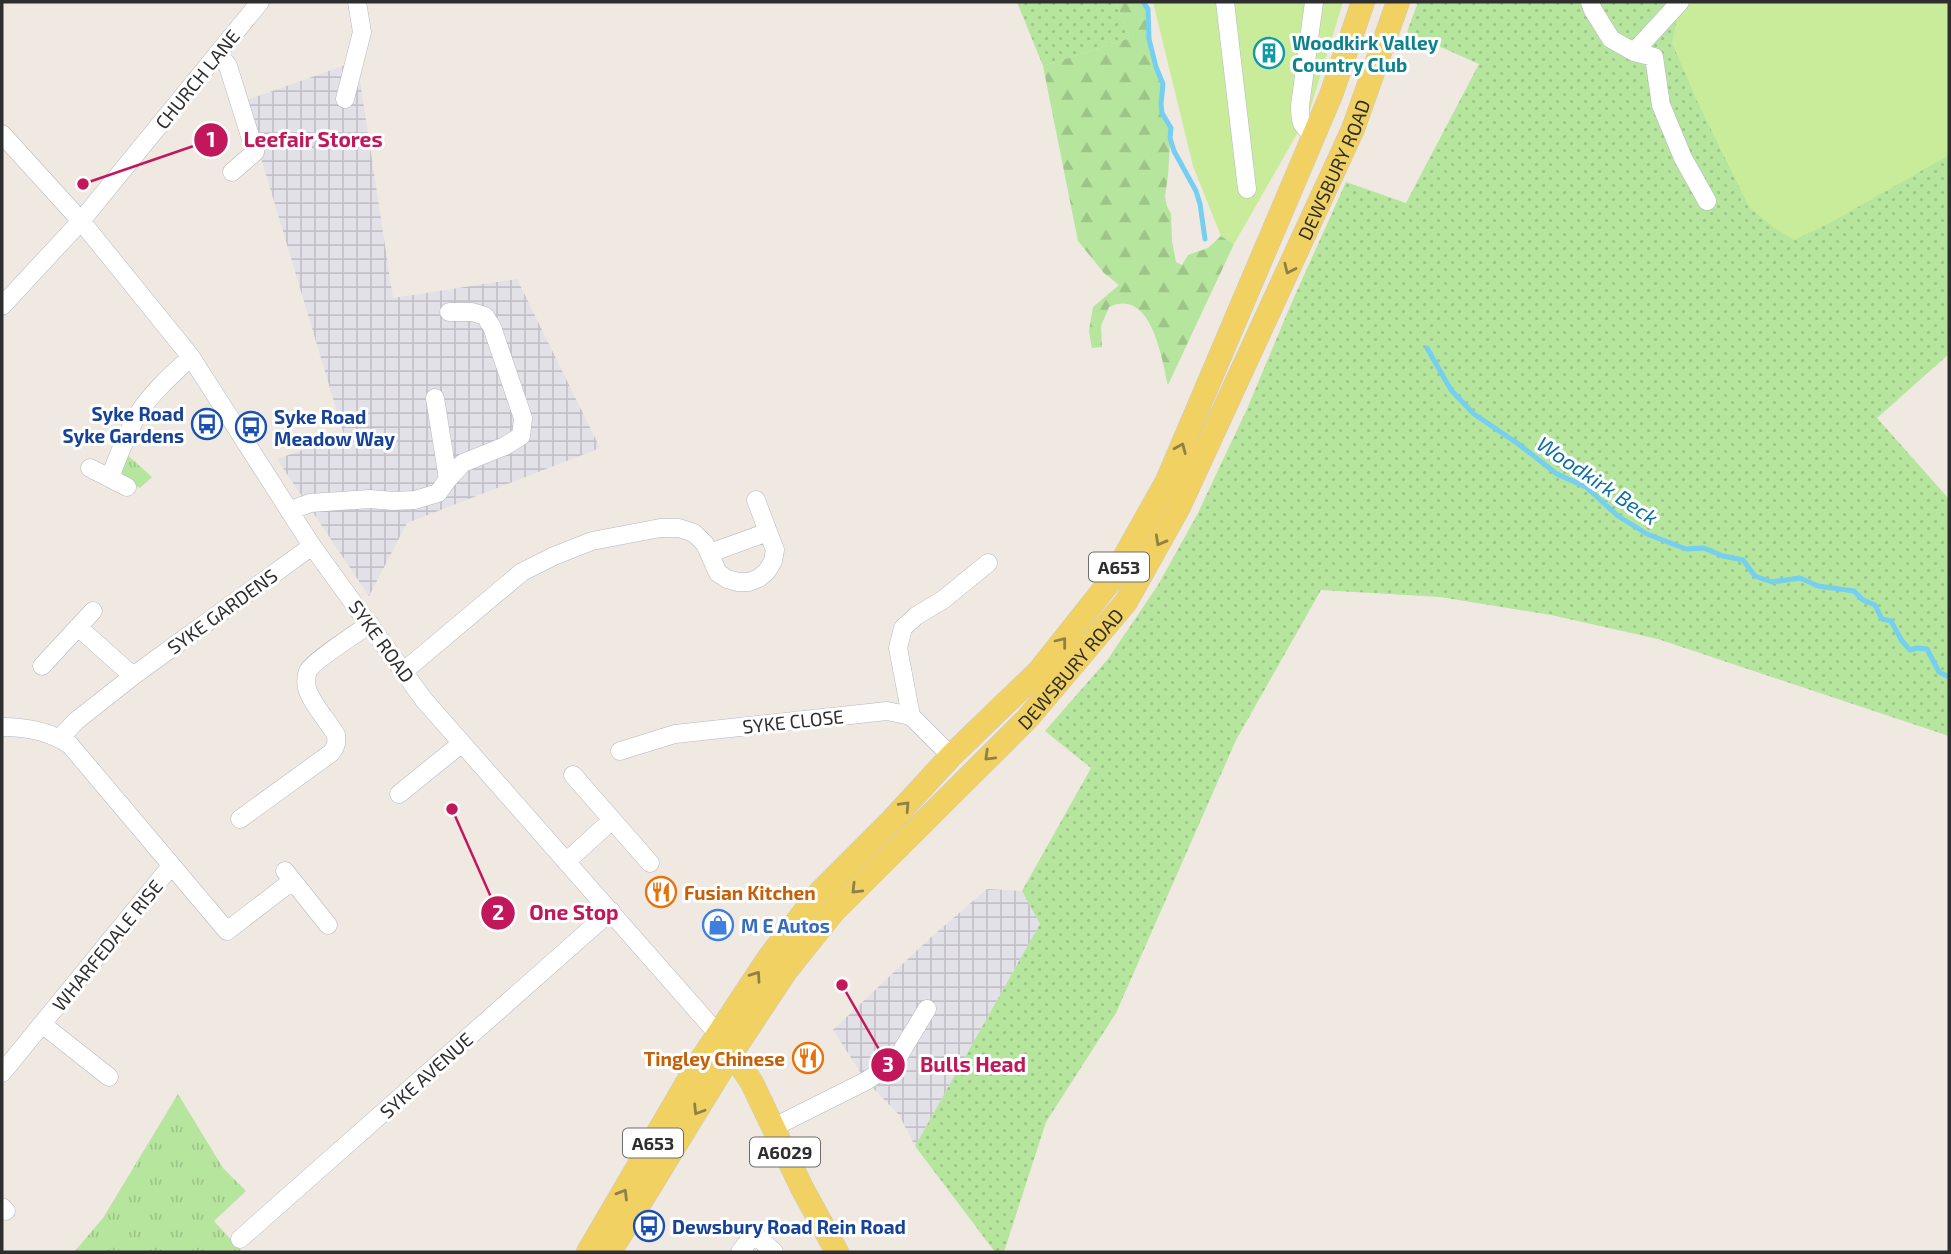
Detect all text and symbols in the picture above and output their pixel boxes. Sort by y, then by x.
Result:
street label: CHURCH LANE [150,25,244,133]
place label: Woodkirk Valley Country Club [1292,31,1439,77]
building icon: Woodkirk Valley Country Club [1252,36,1286,70]
street label: DEWSBURY ROAD [1292,96,1374,243]
callout: Leefair Stores [194,119,397,161]
text: 1 [206,126,216,151]
text: Leefair Stores [243,126,383,151]
one-way arrow [1283,262,1297,274]
place label: Syke Road Syke Gardens [62,402,184,448]
place label: Syke Road Meadow Way [274,405,395,451]
bus stop icon: Syke Road Syke Gardens [190,407,224,441]
bus stop icon: Syke Road Meadow Way [234,410,268,444]
water label: Woodkirk Beck [1533,430,1663,530]
one-way arrow [1172,443,1186,455]
one-way arrow [1155,534,1168,546]
road number: A653 [1089,552,1149,582]
street label: SYKE GARDENS [163,563,281,659]
street label: SYKE ROAD [344,595,420,687]
street label: DEWSBURY ROAD [1012,603,1127,734]
one-way arrow [1054,637,1067,649]
street label: SYKE CLOSE [741,704,845,738]
one-way arrow [984,748,997,761]
one-way arrow [897,801,910,814]
street label: WHARFEDALE RISE [47,875,167,1015]
restaurant icon: Fusian Kitchen [644,875,678,909]
place label: Fusian Kitchen [684,881,816,904]
one-way arrow [851,881,864,894]
callout: One Stop [480,892,632,934]
text: 2 [492,899,504,924]
text: One Stop [529,899,619,924]
shop icon: M E Autos [701,908,735,942]
place label: M E Autos [741,914,830,937]
one-way arrow [748,971,760,984]
street label: SYKE AVENUE [375,1027,477,1123]
restaurant icon: Tingley Chinese [791,1041,825,1075]
callout: Bulls Head [870,1044,1040,1086]
place label: Tingley Chinese [644,1047,785,1071]
text: 3 [882,1051,894,1076]
text: Bulls Head [920,1051,1026,1076]
one-way arrow [693,1102,706,1115]
road number: A653 [623,1128,683,1158]
road number: A6029 [750,1138,820,1167]
one-way arrow [614,1188,627,1201]
bus stop icon: Dewsbury Road Rein Road [632,1209,666,1243]
place label: Dewsbury Road Rein Road [672,1215,906,1239]

